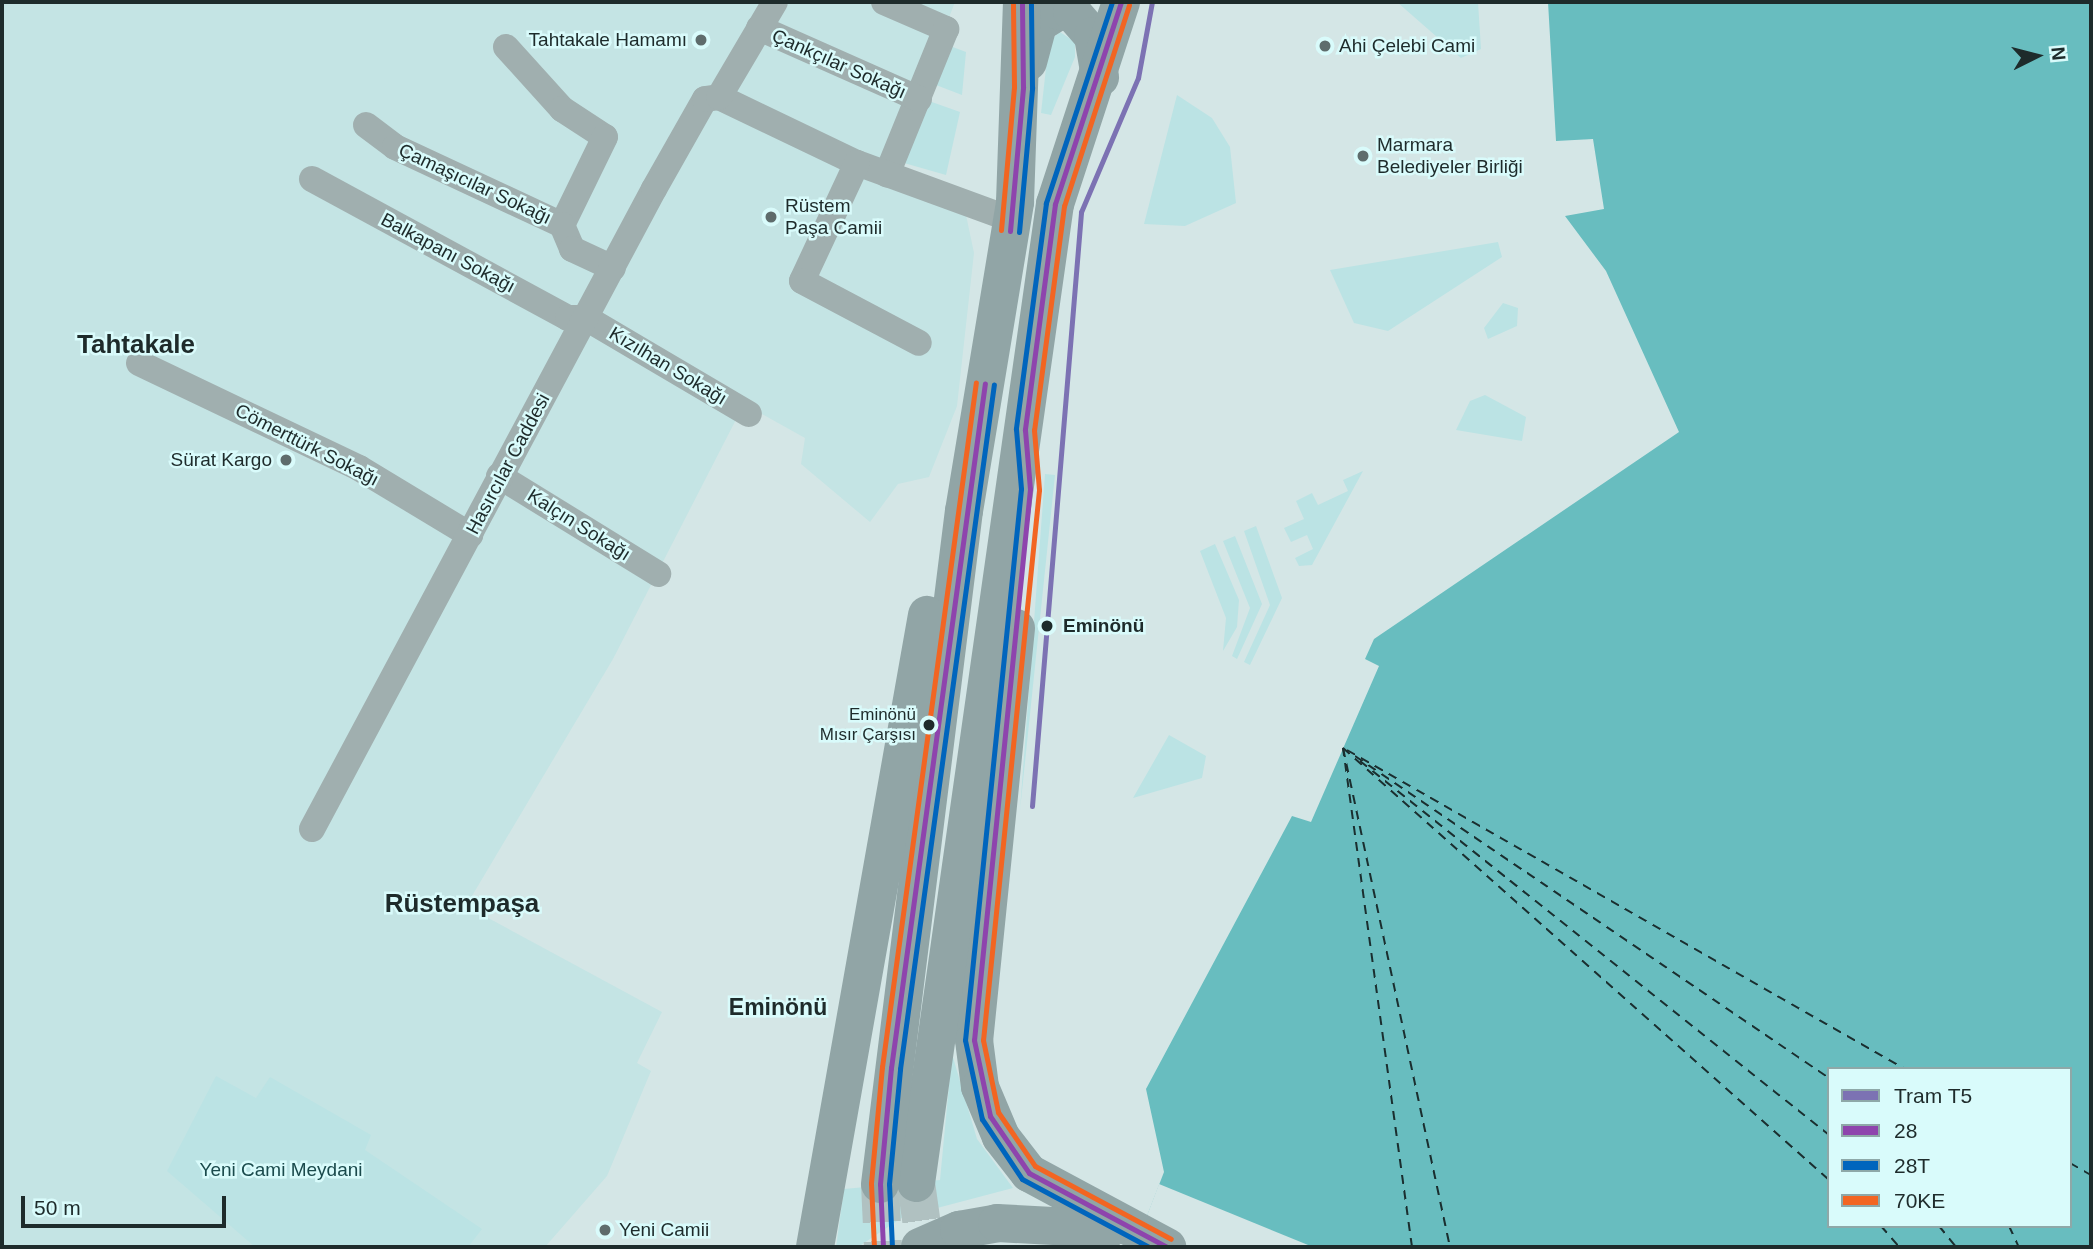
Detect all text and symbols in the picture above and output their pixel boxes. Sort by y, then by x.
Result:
north arrow [2002,21,2072,91]
street label: Çankçılar Sokağı [768,24,910,104]
place label: Tahtakale Hamamı [529,29,687,51]
marker: Tahtakale Hamamı [693,32,709,48]
place label: Ahi Çelebi Cami [1339,35,1475,57]
marker: Ahi Çelebi Cami [1317,38,1333,54]
text: N [2047,46,2070,62]
place label: Marmara Belediyeler Birliği [1377,134,1523,178]
street label: Çamaşıcılar Sokağı [395,139,555,229]
marker: Marmara Belediyeler Birliği [1355,148,1371,164]
place label: Rüstem Paşa Camii [785,195,882,239]
street label: Balkapanı Sokağı [377,208,519,298]
marker: Rüstem Paşa Camii [763,209,779,225]
street label: Kızılhan Sokağı [605,322,731,410]
district label: Tahtakale [77,329,195,361]
street label: Hasırcılar Caddesi [461,390,555,538]
street label: Cömerttürk Sokağı [231,399,383,491]
place label: Sürat Kargo [171,449,272,471]
marker: Sürat Kargo [278,452,294,468]
street label: Kalçın Sokağı [523,484,635,566]
place label: Eminönü [1063,615,1144,637]
marker: Eminönü [1037,616,1057,636]
place label: Eminönü Mısır Çarşısı [820,705,916,745]
marker: Eminönü Mısır Çarşısı [922,718,936,732]
district label: Rüstempaşa [385,888,539,920]
district label: Eminönü [729,993,827,1021]
legend [1827,1067,2072,1228]
text: Tram T5 [1894,1084,1972,1107]
text: 28 [1894,1119,1917,1142]
text: 28T [1894,1154,1930,1177]
park label: Yeni Cami Meydani [200,1159,362,1181]
scale bar [24,1182,229,1226]
text: 70KE [1894,1189,1945,1212]
text: 50 m [34,1196,81,1219]
place label: Yeni Camii [619,1219,709,1241]
marker: Yeni Camii [597,1222,613,1238]

